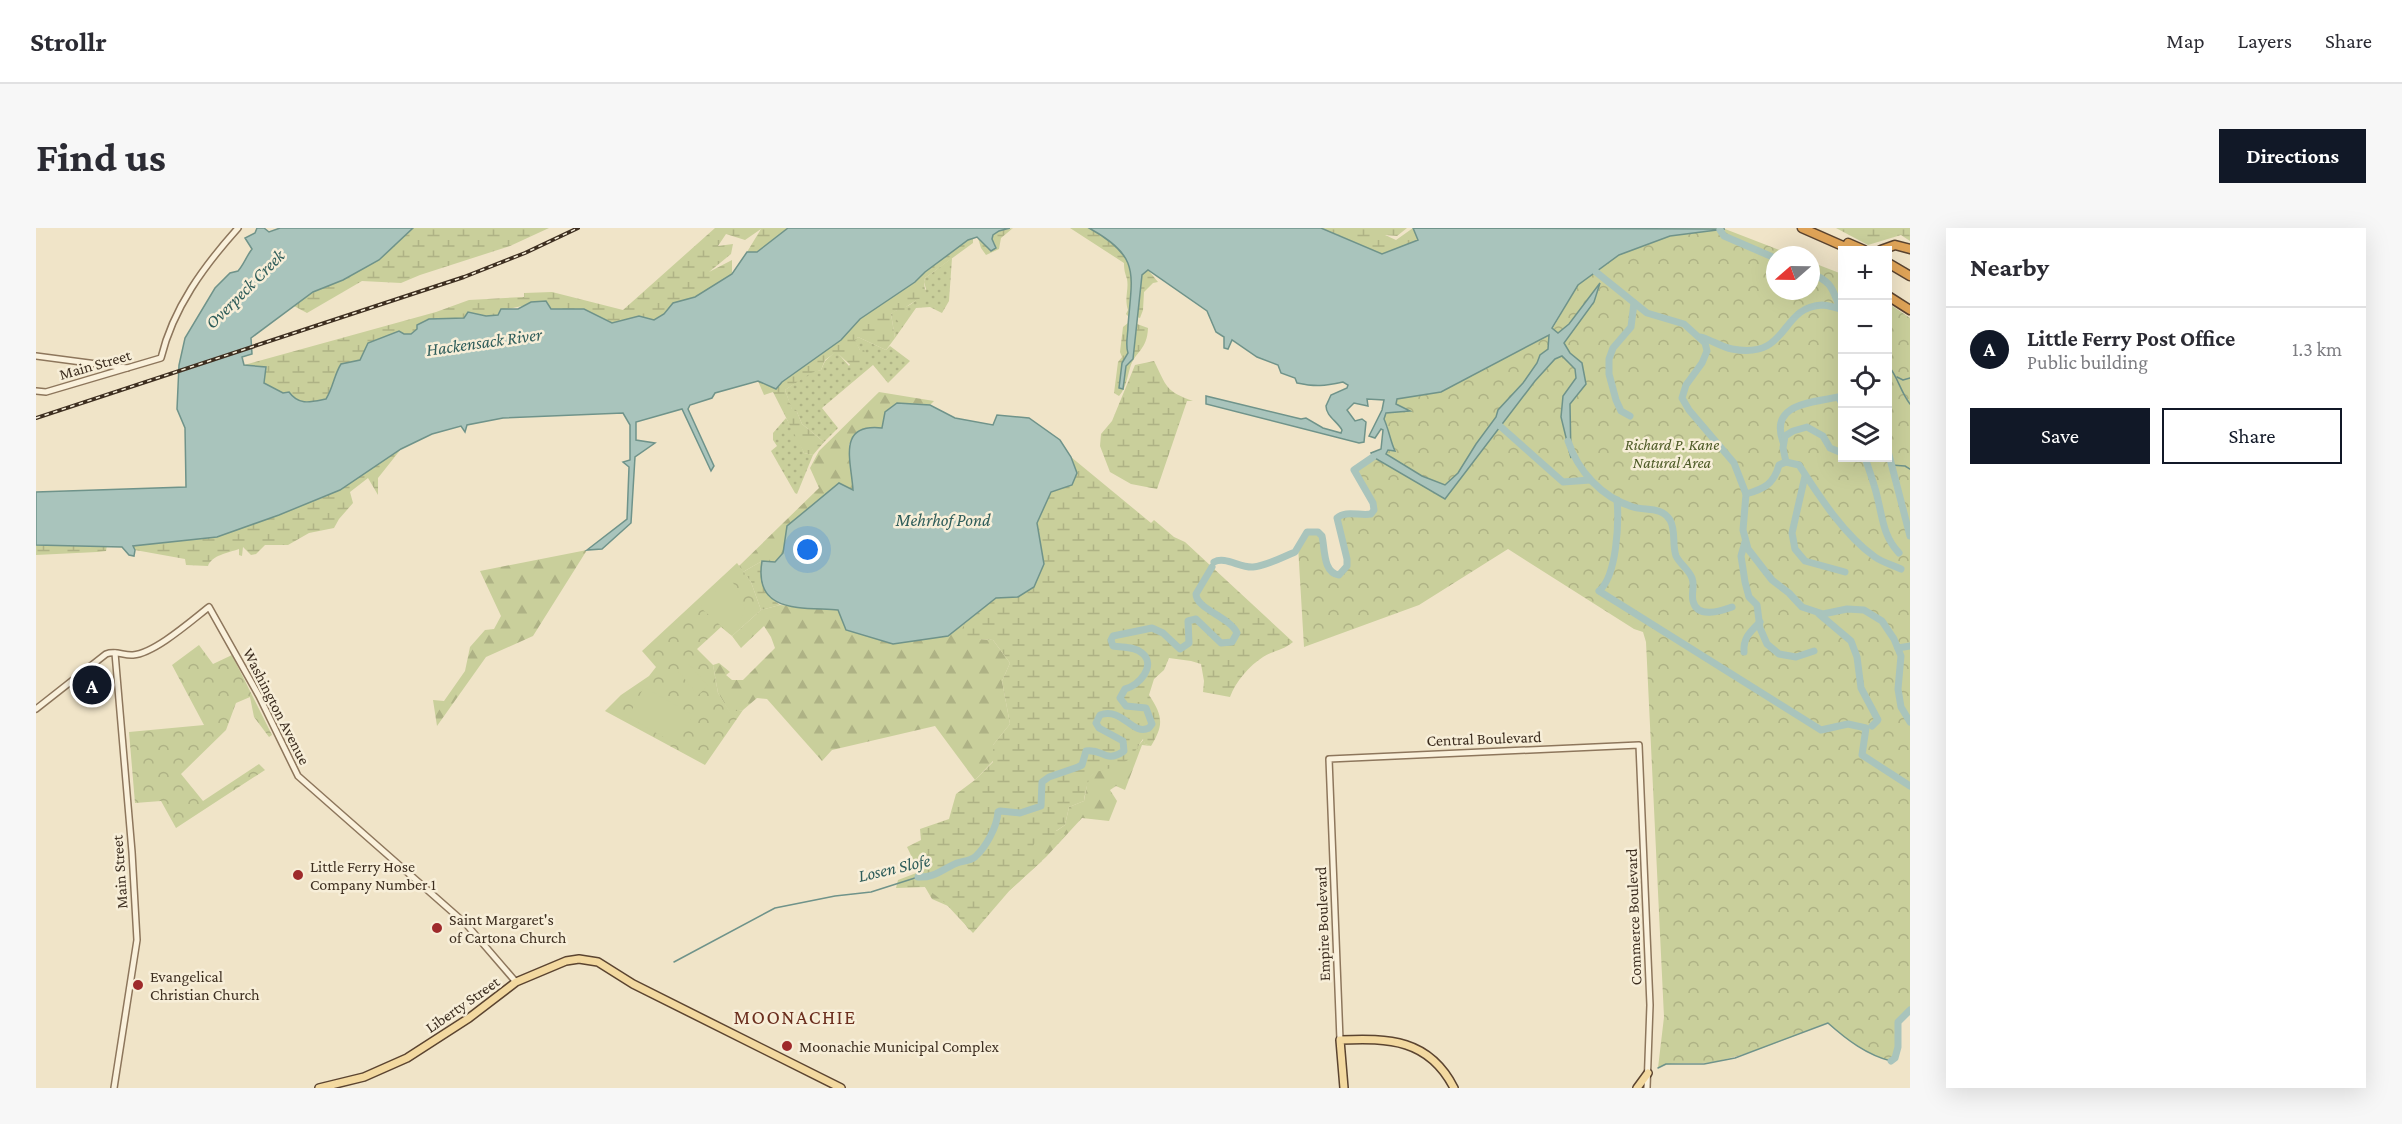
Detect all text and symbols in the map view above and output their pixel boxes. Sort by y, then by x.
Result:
text: Strollr [30,26,107,57]
text: Map [2166,29,2205,53]
text: Layers [2238,29,2292,53]
text: Share [2325,29,2372,53]
button: Directions [2219,129,2366,183]
text: Find us [36,133,166,180]
water label: Overpeck Creek [201,244,290,333]
north arrow [1766,246,1820,300]
map controls [1838,246,1892,462]
button: + [1838,246,1892,300]
text: Nearby [1970,253,2049,282]
button: − [1838,300,1892,354]
water label: Hackensack River [425,324,544,360]
text: Little Ferry Post Office [2027,326,2235,351]
text: A [1984,338,1995,360]
text: 1.3 km [2292,338,2342,360]
street label: Main Street [57,346,134,383]
text: Public building [2027,351,2148,373]
button: locate [1838,354,1892,408]
button: layers [1838,408,1892,462]
button: Save [1970,408,2150,464]
button: Share [2162,408,2342,464]
park label: Richard P. Kane Natural Area [1625,436,1719,471]
water label: Mehrhof Pond [895,510,991,530]
your location [793,535,822,564]
street label: Washington Avenue [239,645,313,768]
pin: A [72,662,112,708]
street label: Central Boulevard [1426,728,1542,749]
street label: Main Street [108,834,131,909]
street label: Commerce Boulevard [1623,848,1644,986]
water label: Losen Slofe [856,850,932,886]
place label: Little Ferry Hose Company Number 1 [310,858,436,894]
street label: Empire Boulevard [1312,866,1334,981]
marker: Little Ferry Hose Company Number 1 [291,868,305,882]
place label: Saint Margaret's of Cartona Church [449,911,567,946]
marker: Saint Margaret's of Cartona Church [430,921,444,935]
place label: Evangelical Christian Church [150,968,260,1003]
street label: Liberty Street [422,972,504,1037]
marker: Evangelical Christian Church [131,978,145,992]
district label: MOONACHIE [733,1006,857,1028]
place label: Moonachie Municipal Complex [799,1038,1000,1056]
marker: Moonachie Municipal Complex [780,1039,794,1053]

